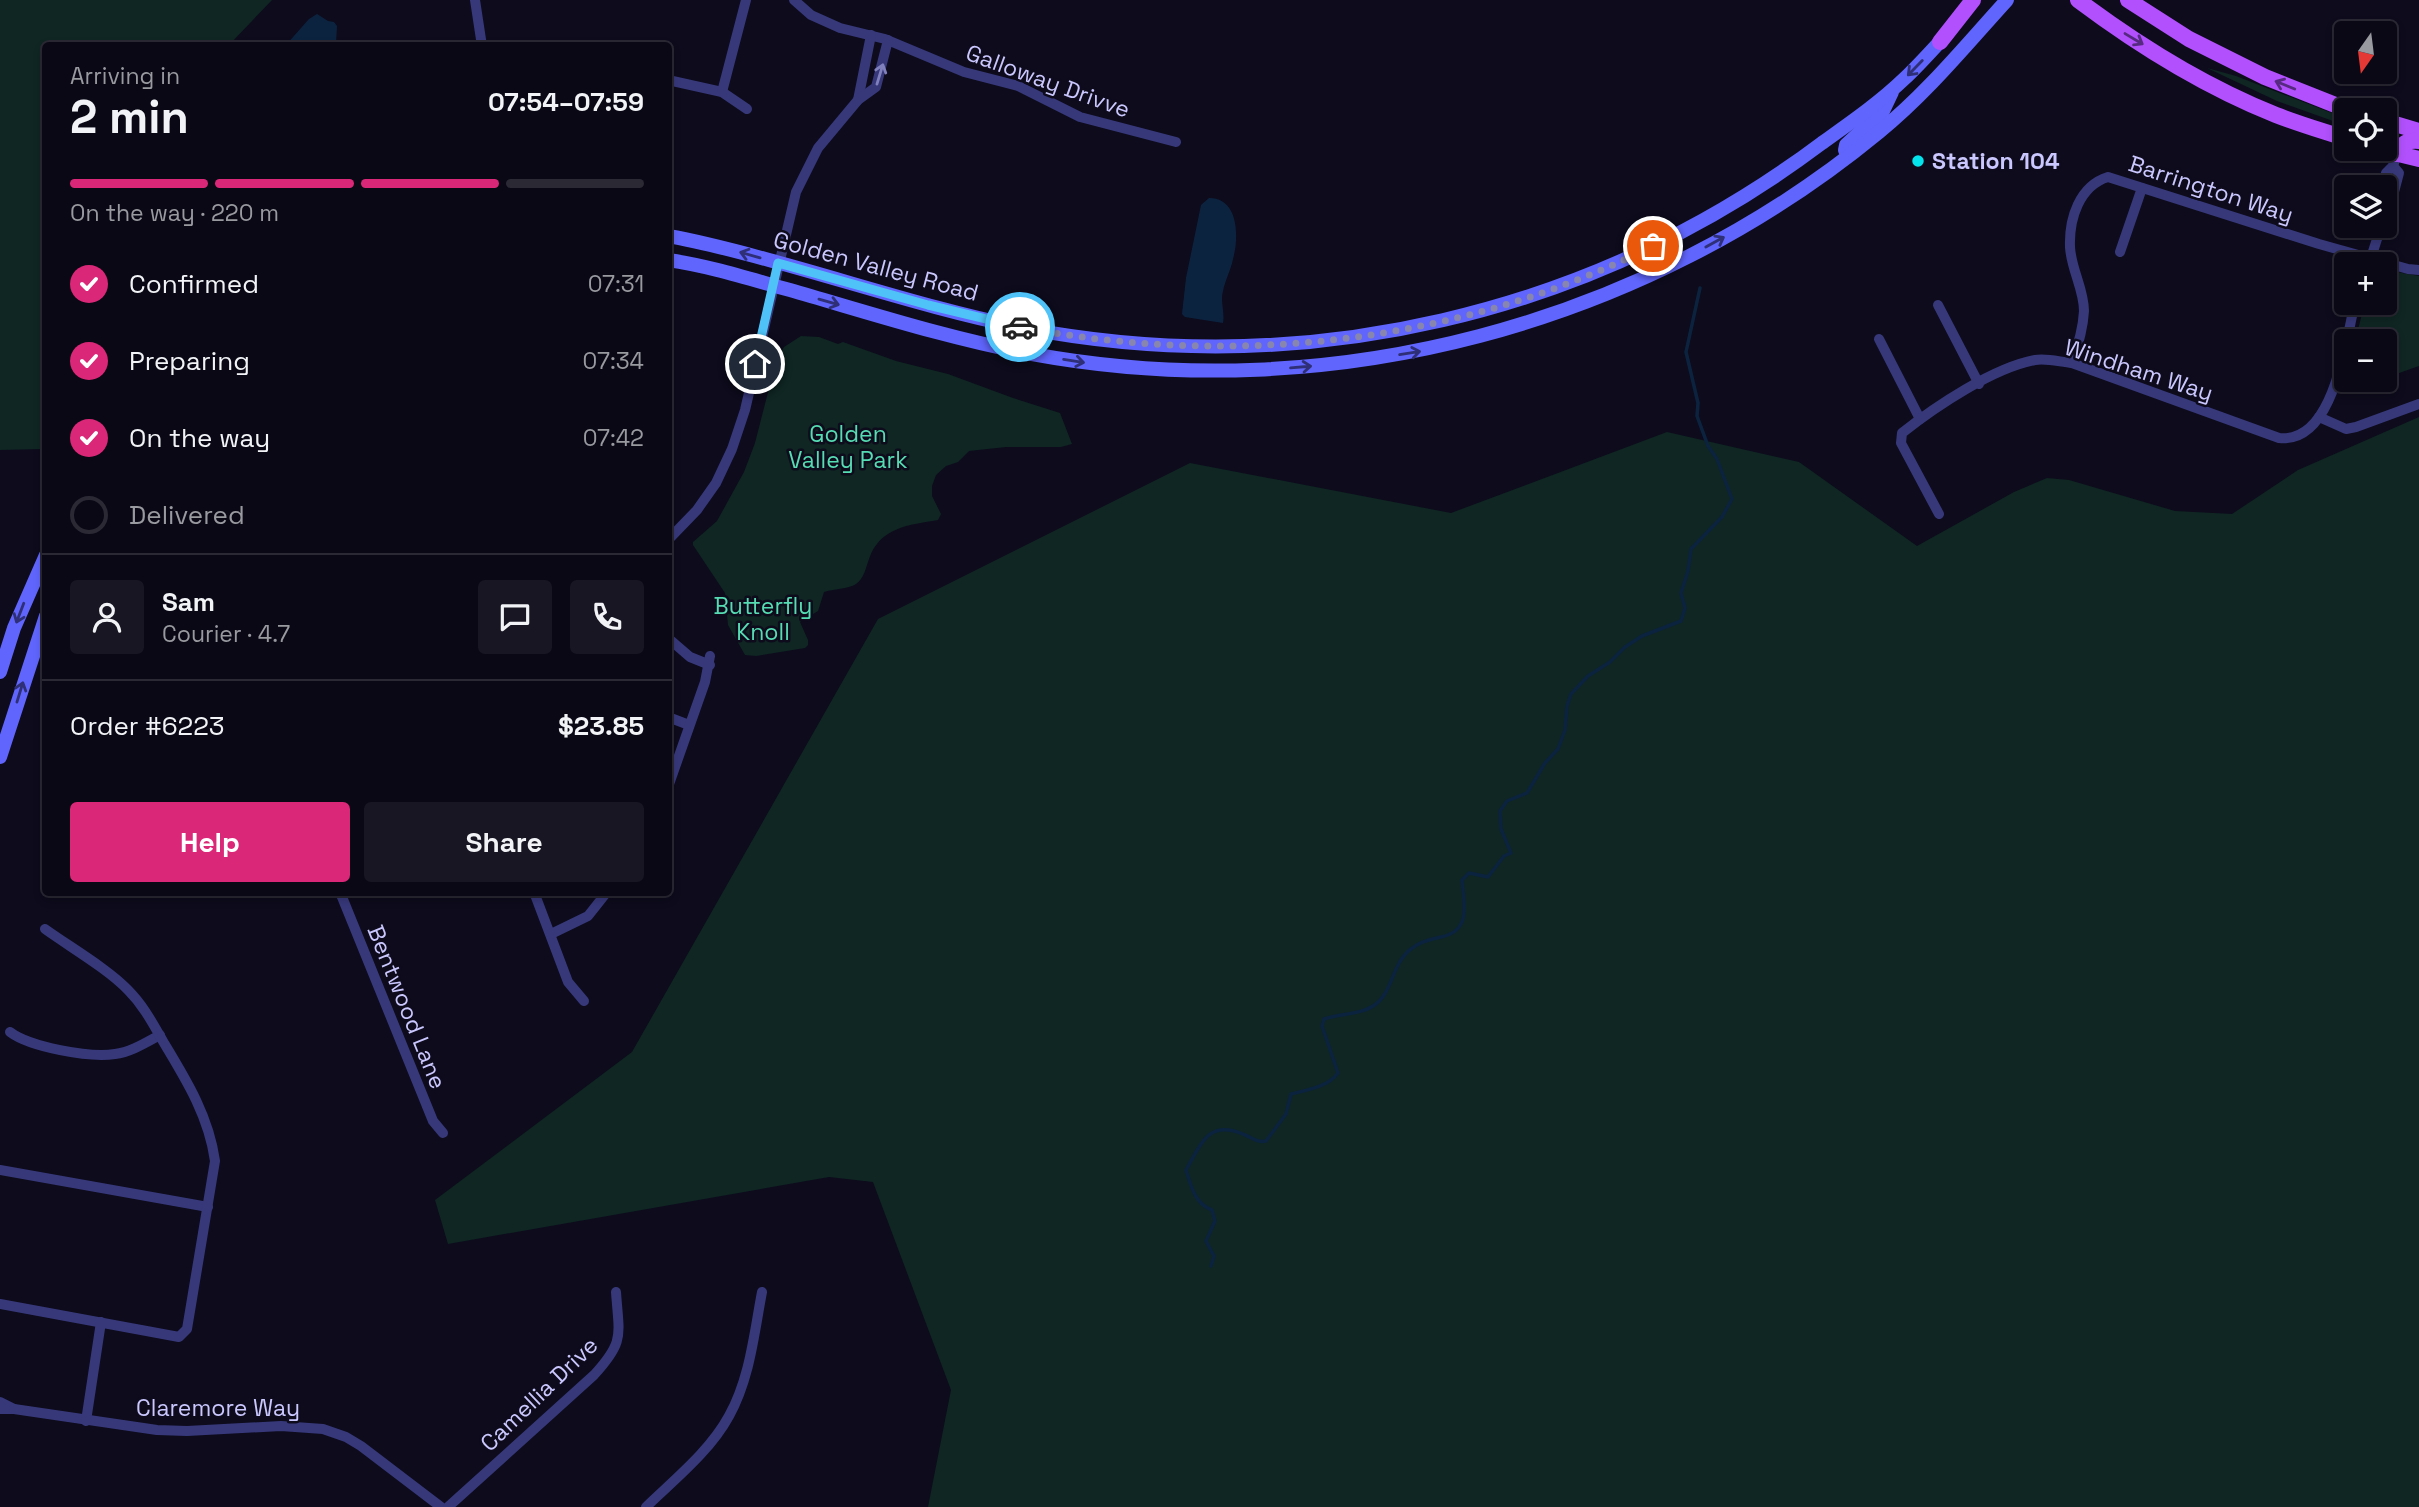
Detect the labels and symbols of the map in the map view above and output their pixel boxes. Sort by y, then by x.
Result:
north arrow [2334,21,2398,84]
one-way arrow [2123,32,2143,46]
street label: Galloway Drivve [962,37,1134,125]
one-way arrow [1906,59,1923,76]
one-way arrow [874,64,887,86]
one-way arrow [2274,78,2296,91]
place label: Station 104 [1932,146,2060,176]
street label: Barrington Way [2125,148,2297,230]
marker: Station 104 [1910,153,1926,169]
pin [1623,216,1683,276]
street label: Golden Valley Road [770,224,982,308]
one-way arrow [1704,235,1724,249]
one-way arrow [739,247,761,260]
courier [985,292,1055,362]
one-way arrow [818,296,840,309]
street label: Windham Way [2061,332,2217,408]
pin [725,334,785,394]
one-way arrow [1398,346,1421,359]
one-way arrow [1062,354,1085,367]
one-way arrow [1289,360,1312,373]
park label: Golden Valley Park [788,419,908,475]
park label: Butterfly Knoll [714,591,812,647]
one-way arrow [13,602,26,623]
one-way arrow [15,681,28,703]
street label: Bentwood Lane [360,921,454,1093]
street label: Camellia Drive [474,1330,604,1458]
street label: Claremore Way [136,1393,300,1423]

